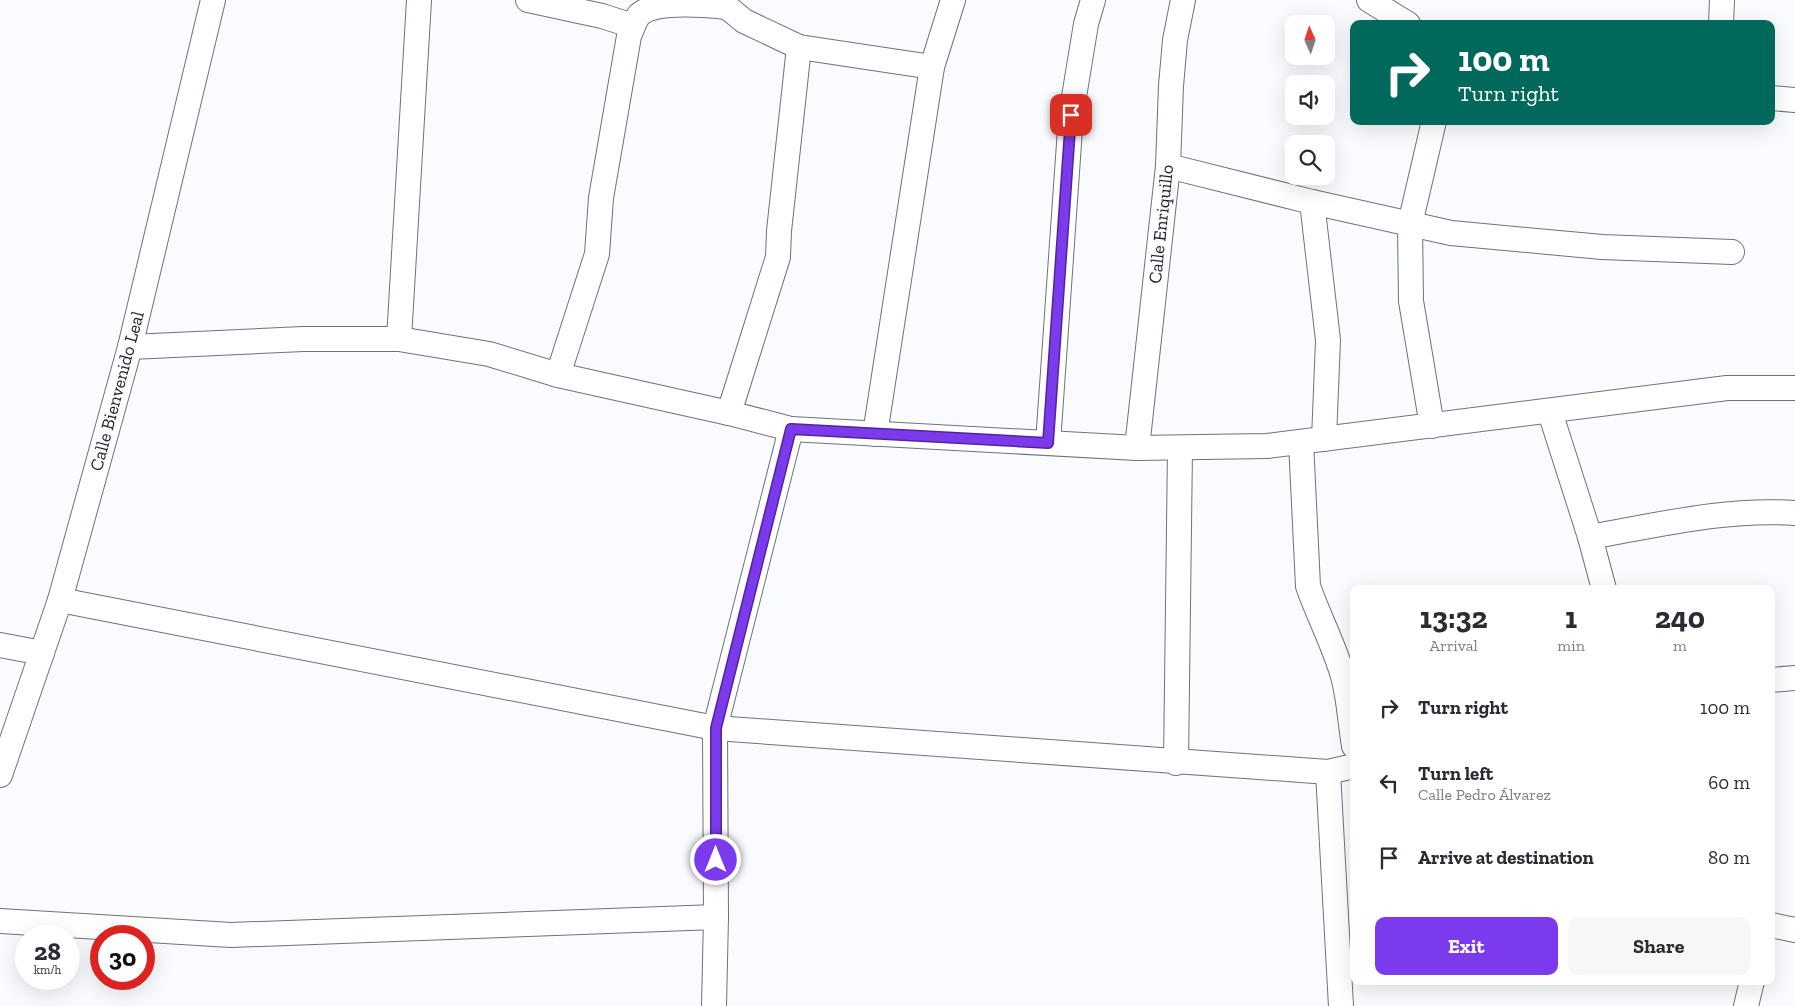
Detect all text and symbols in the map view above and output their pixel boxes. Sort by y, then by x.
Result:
north arrow [1285,15,1335,65]
map controls [1285,15,1335,185]
text: 100 m [1458,38,1550,80]
icon: right [1375,40,1440,105]
button: sound [1285,75,1335,125]
text: Turn right [1458,80,1559,107]
pin [1050,94,1092,136]
icon: arrive [1057,101,1085,129]
button: search [1285,135,1335,185]
street label: Calle Enriquillo [1144,163,1178,285]
street label: Calle Bienvenido Leal [85,309,149,473]
text: 13:32 [1420,600,1488,636]
text: 1 [1565,600,1577,636]
text: 240 [1655,600,1705,636]
text: Arrival [1430,636,1478,655]
text: min [1557,636,1585,655]
text: m [1673,636,1687,655]
icon: right [1375,694,1403,722]
text: Turn right [1418,696,1508,719]
text: 100 m [1700,696,1750,719]
text: Turn left [1418,762,1493,785]
icon: left [1375,769,1403,797]
text: 60 m [1708,771,1750,794]
text: Calle Pedro Álvarez [1418,785,1551,804]
position arrow [689,833,741,885]
icon: arrive [1375,844,1403,872]
text: Arrive at destination [1418,846,1594,869]
text: 80 m [1708,846,1750,869]
button: Exit [1375,917,1558,975]
button: Share [1568,917,1750,975]
speed limit sign: 30 [90,925,155,990]
text: 28 [34,936,61,966]
text: km/h [34,963,61,977]

